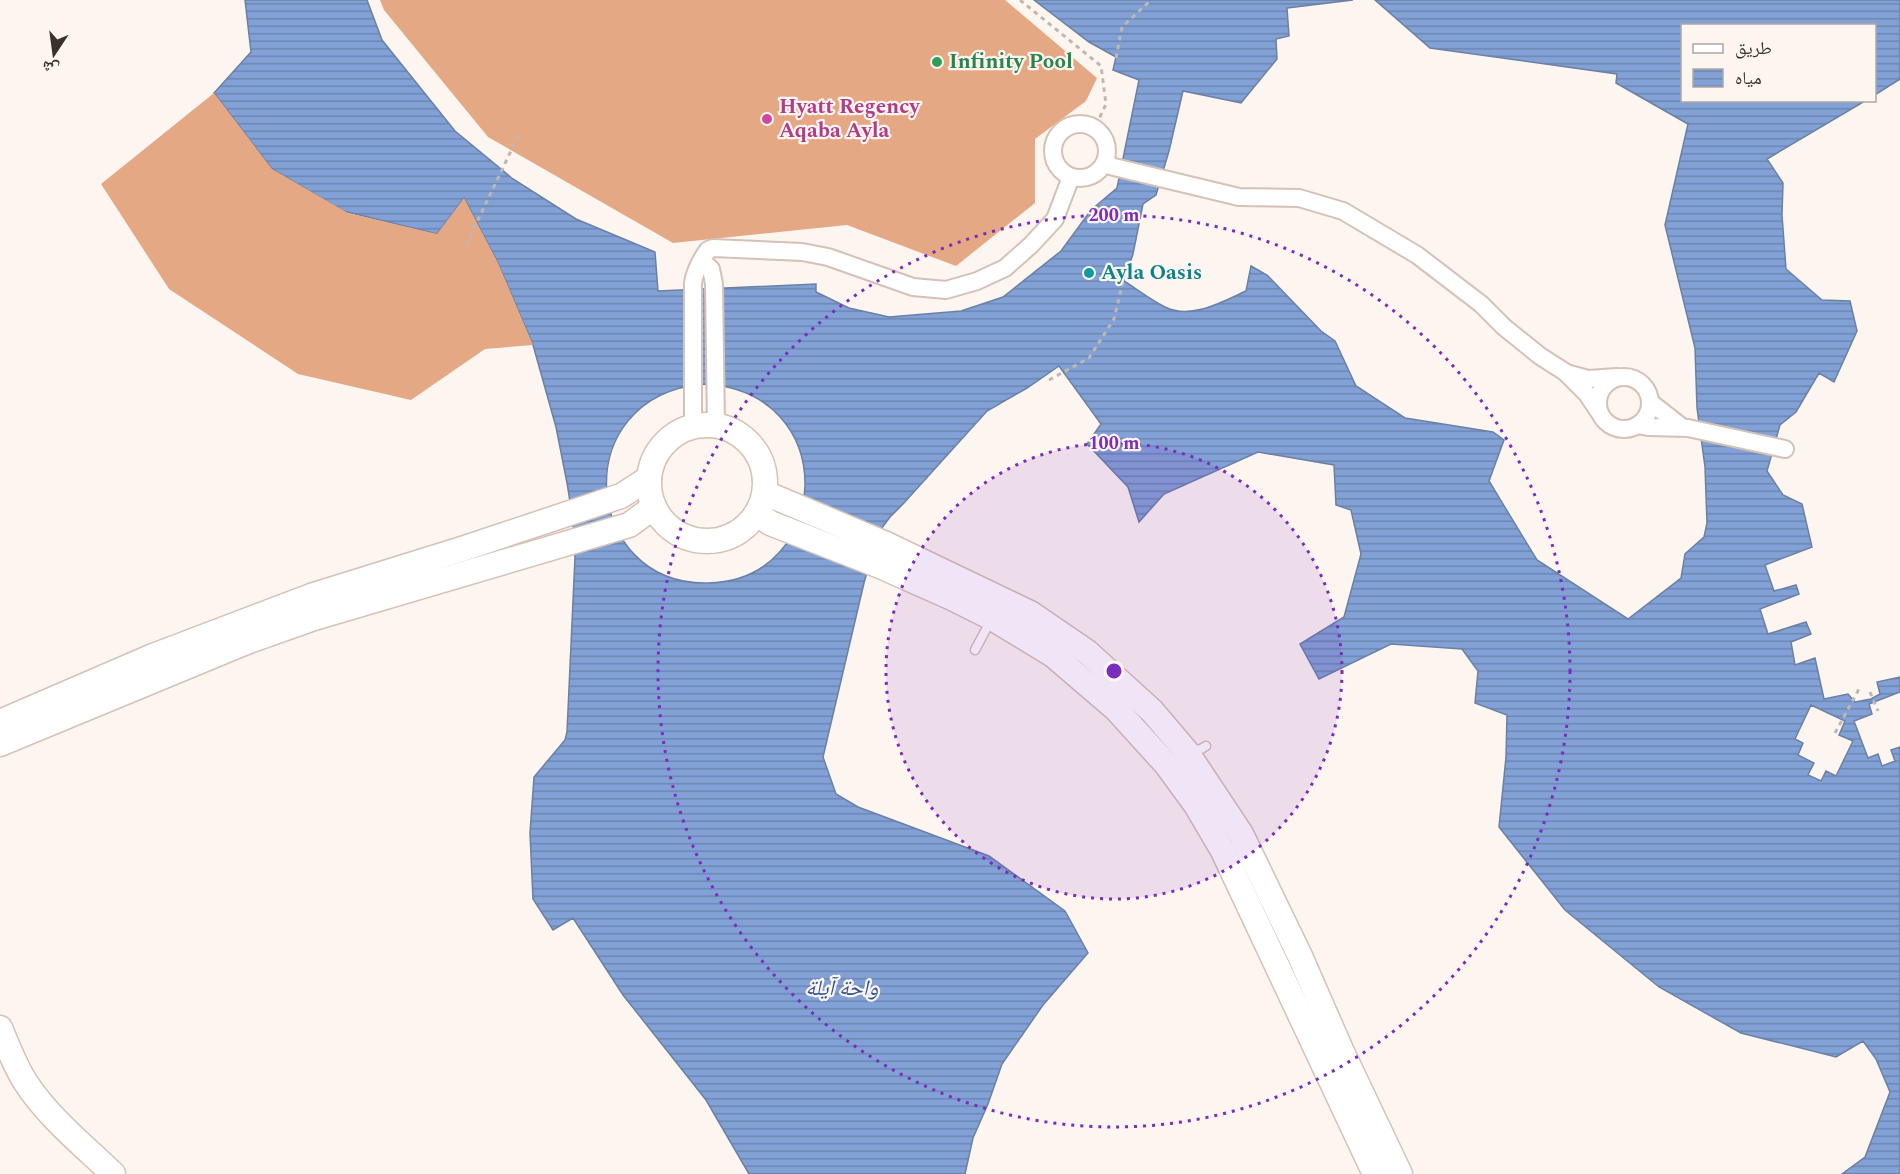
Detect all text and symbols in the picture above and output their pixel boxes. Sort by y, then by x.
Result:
north arrow [24,24,84,84]
legend [1681,24,1876,102]
text: طريق [1735,35,1772,62]
place label: Infinity Pool [949,46,1073,78]
text: ش [40,54,62,81]
marker: Infinity Pool [930,55,944,69]
text: مياه [1735,65,1762,92]
place label: Hyatt Regency Aqaba Ayla [779,91,921,147]
marker: Hyatt Regency Aqaba Ayla [760,112,774,126]
text: 200 m [1088,202,1140,229]
place label: Ayla Oasis [1101,257,1202,289]
marker: Ayla Oasis [1082,266,1096,280]
text: 100 m [1088,430,1140,457]
centre of rings [1104,661,1124,681]
water label: واحة آيلة [806,972,878,1005]

